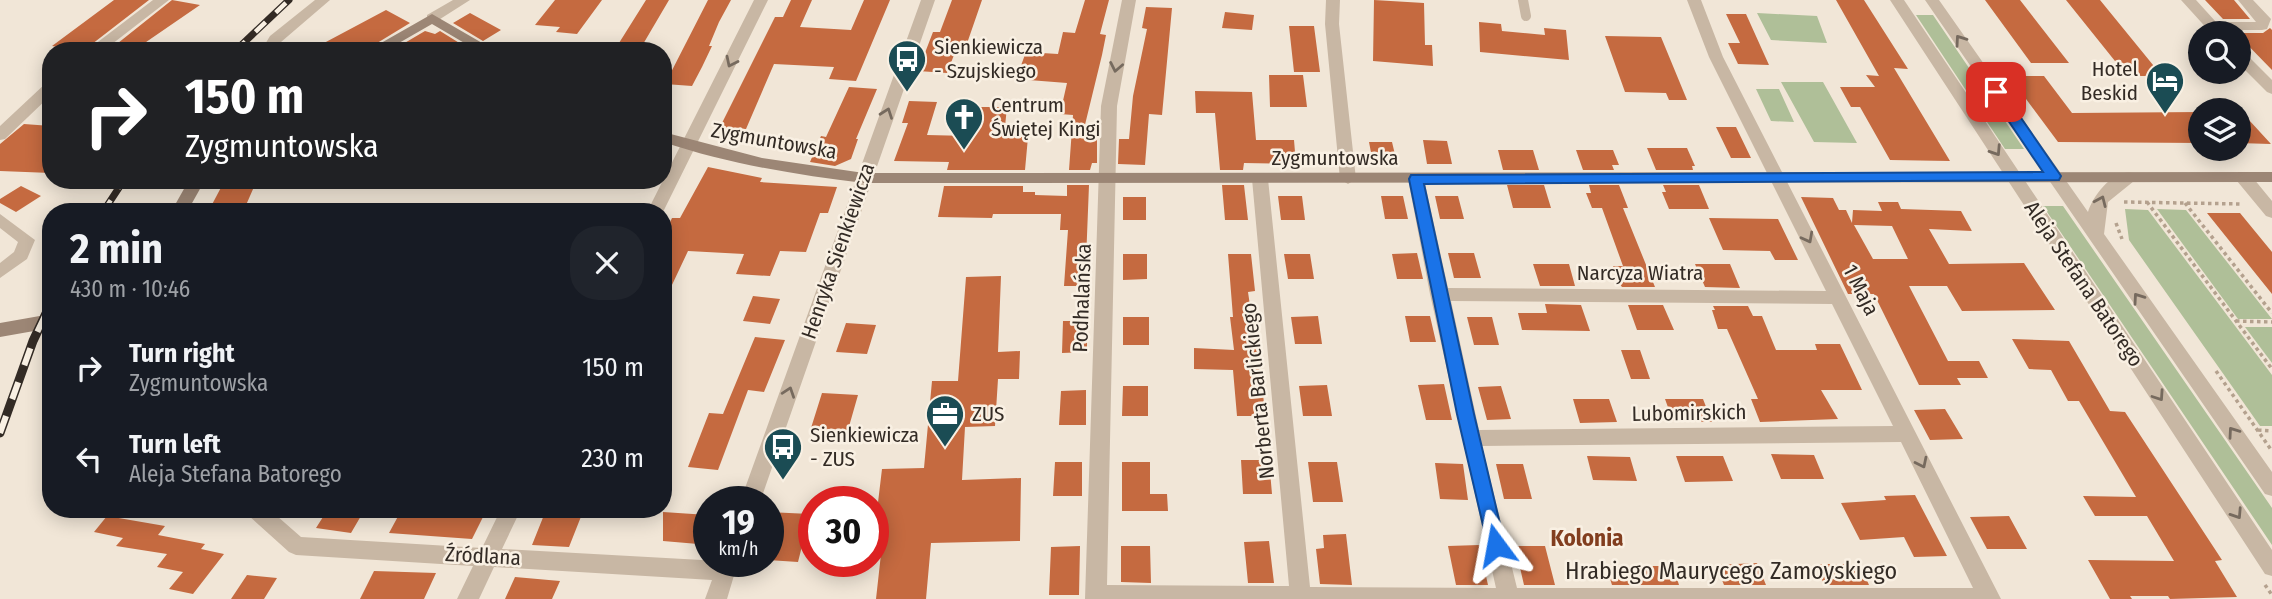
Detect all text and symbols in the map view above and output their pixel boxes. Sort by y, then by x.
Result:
map controls [2188,21,2251,161]
button: search [2188,21,2251,84]
place label: Sienkiewicza - Szujskiego [934,34,1043,84]
one-way arrow [1956,35,1968,48]
bus stop icon: Sienkiewicza - Szujskiego [886,38,928,93]
one-way arrow [725,54,739,67]
place label: Hotel Beskid [2081,56,2138,106]
hotel icon: Hotel Beskid [2144,60,2186,115]
one-way arrow [1110,61,1125,73]
pin [1966,62,2026,122]
text: 150 m [185,67,304,126]
icon: right [70,70,161,161]
icon: arrive [1977,73,2015,111]
place label: Centrum Świętej Kingi [991,92,1101,142]
church icon: Centrum Świętej Kingi [943,96,985,151]
button: layers [2188,98,2251,161]
one-way arrow [879,108,893,120]
street label: Zygmuntowska [709,117,839,165]
text: Zygmuntowska [185,127,379,165]
one-way arrow [1987,143,2000,156]
street label: Zygmuntowska [1271,145,1399,171]
street label: Henryka Sienkiewicza [796,160,880,342]
street label: Aleja Stefana Batorego [2019,196,2149,372]
one-way arrow [2093,196,2107,209]
text: 2 min [70,224,163,274]
button: close [570,226,644,300]
one-way arrow [1800,231,1813,243]
street label: Podhalańska [1067,243,1097,353]
street label: Narcyza Wiatra [1577,260,1703,286]
street label: 1 Maja [1837,260,1885,320]
text: 430 m · 10:46 [70,275,190,303]
one-way arrow [2134,293,2147,306]
street label: Norberta Barlickiego [1236,302,1280,480]
text: Turn right [129,338,235,369]
icon: right [70,349,108,387]
text: 150 m [582,352,644,383]
text: Zygmuntowska [129,369,268,397]
one-way arrow [781,386,795,398]
one-way arrow [2151,389,2164,402]
office icon: ZUS [924,393,966,448]
street label: Lubomirskich [1631,399,1747,427]
place label: ZUS [972,401,1004,427]
place label: Sienkiewicza - ZUS [810,422,919,472]
bus stop icon: Sienkiewicza - ZUS [762,426,804,481]
one-way arrow [2229,427,2241,440]
text: Turn left [129,429,221,460]
icon: left [70,440,108,478]
text: 230 m [581,443,644,474]
one-way arrow [1914,456,1928,468]
text: Aleja Stefana Batorego [129,460,342,488]
speed limit sign: 30 [798,486,889,577]
text: 19 [722,501,755,543]
one-way arrow [2229,506,2241,519]
position arrow [1459,508,1533,582]
district label: Kolonia [1550,524,1624,552]
text: km/h [718,538,759,560]
street label: Źródlana [445,541,521,571]
street label: Hrabiego Maurycego Zamoyskiego [1565,557,1897,585]

